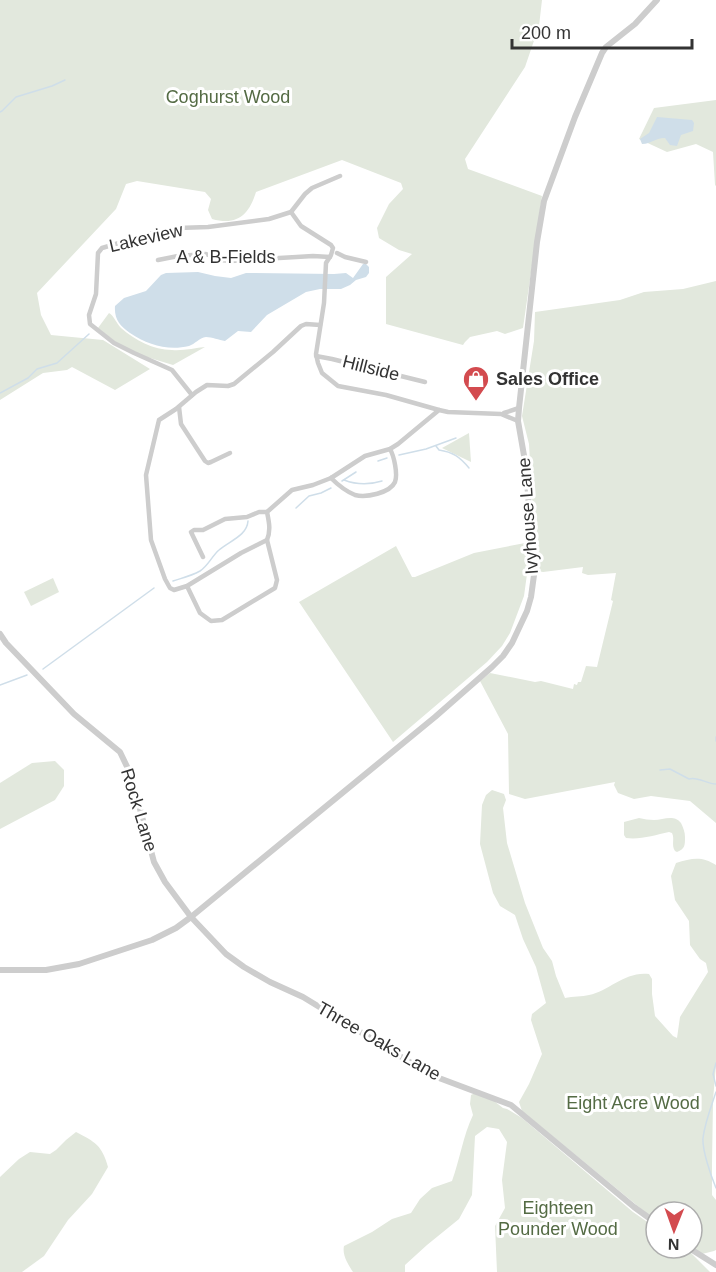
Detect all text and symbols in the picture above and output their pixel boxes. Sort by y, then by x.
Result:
scale bar [512,12,692,50]
text: 200 m [521,23,571,43]
park label: Coghurst Wood [166,87,290,107]
street label: Lakeview [107,220,186,256]
street label: A & B-Fields [176,247,276,267]
street label: Hillside [340,351,402,385]
shop icon: Sales Office [461,364,491,402]
place label: Sales Office [496,369,599,389]
street label: Ivyhouse Lane [514,457,542,575]
street label: Rock Lane [117,766,161,854]
street label: Three Oaks Lane [314,998,444,1084]
park label: Eight Acre Wood [566,1093,700,1113]
park label: Eighteen Pounder Wood [498,1198,618,1239]
north arrow [644,1200,704,1260]
text: N [668,1236,680,1253]

